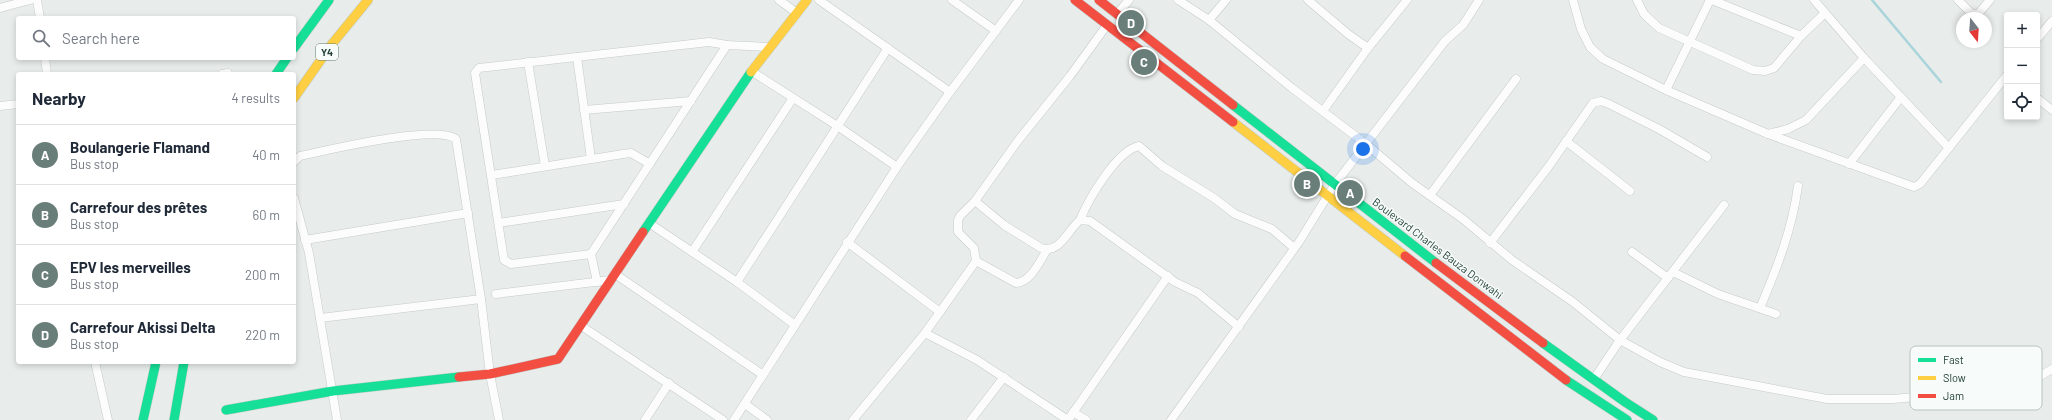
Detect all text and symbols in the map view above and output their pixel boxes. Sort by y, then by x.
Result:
pin: D [1118,8,1144,38]
north arrow [1956,12,1992,48]
map controls [2004,12,2040,120]
button: + [2004,12,2040,48]
search box [16,16,296,60]
icon: search [30,27,52,49]
text: Search here [62,29,140,47]
road number: Y4 [316,44,338,60]
pin: C [1131,47,1157,77]
button: − [2004,48,2040,84]
button: locate [2004,84,2040,120]
text: Nearby [32,88,86,108]
text: 4 results [232,90,280,106]
text: Boulangerie Flamand [70,138,210,156]
your location [1353,139,1373,159]
text: A [41,147,49,163]
text: 40 m [252,147,280,163]
text: Bus stop [70,156,119,172]
pin: B [1294,169,1320,199]
pin: A [1337,178,1363,208]
street label: Boulevard Charles Bauza Donwahi [1370,195,1506,301]
text: Carrefour des prêtes [70,198,207,216]
text: B [41,207,49,223]
text: 60 m [253,207,280,223]
text: Bus stop [70,216,119,232]
text: EPV les merveilles [70,258,191,276]
text: C [41,267,49,283]
text: 200 m [245,267,280,283]
text: Bus stop [70,276,119,292]
text: Carrefour Akissi Delta [70,318,215,336]
text: D [41,327,49,343]
text: 220 m [245,327,280,343]
text: Bus stop [70,336,119,352]
legend [1910,346,2042,410]
text: Fast [1943,353,1964,366]
text: Slow [1943,371,1966,384]
text: Jam [1943,389,1964,402]

